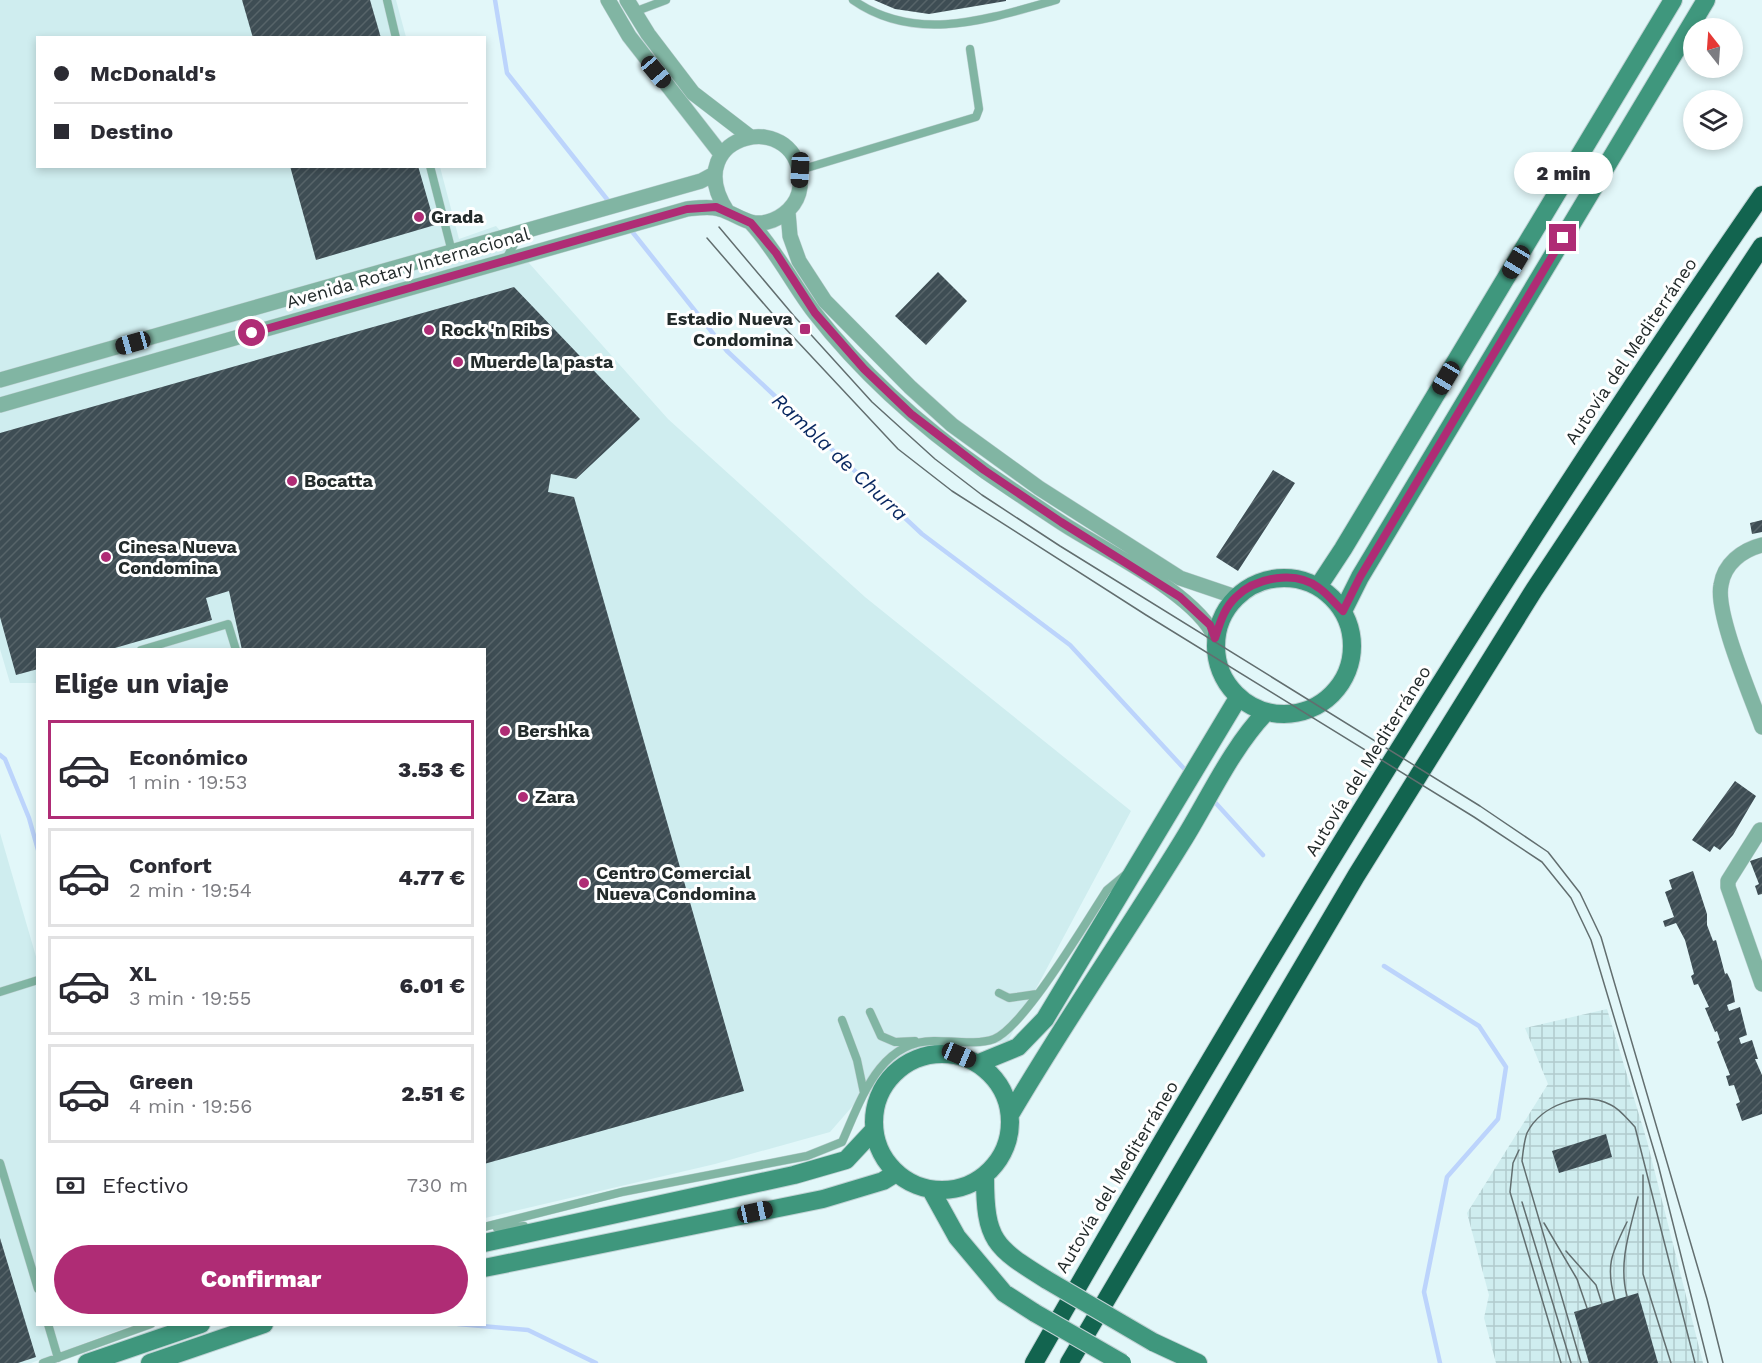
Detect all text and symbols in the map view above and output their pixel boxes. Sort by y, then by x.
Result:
north arrow [1683,18,1743,78]
map controls [1683,18,1743,150]
car [638,52,674,92]
text: McDonald's [90,61,216,86]
button: layers [1683,90,1743,150]
text: Destino [90,119,173,144]
callout: 2 min [1514,151,1612,193]
car [790,152,810,188]
text: 2 min [1536,161,1591,185]
place label: Grada [431,206,484,227]
marker: Grada [412,210,426,224]
street label: Avenida Rotary Internacional [284,223,532,312]
route end [1549,224,1576,251]
car [1499,242,1533,282]
street label: Autovía del Mediterráneo [1560,253,1701,448]
place label: Estadio Nueva Condomina [666,308,794,350]
route start [238,319,265,346]
place label: Rock 'n Ribs [441,319,550,340]
marker: Estadio Nueva Condomina [798,322,812,336]
marker: Rock 'n Ribs [422,323,436,337]
car [113,329,153,357]
place label: Muerde la pasta [470,351,614,372]
marker: Muerde la pasta [451,355,465,369]
car [1429,358,1463,398]
water label: Rambla de Churra [767,388,913,526]
place label: Bocatta [304,470,374,491]
marker: Bocatta [285,474,299,488]
place label: Cinesa Nueva Condomina [118,536,238,578]
marker: Cinesa Nueva Condomina [99,550,113,564]
street label: Autovía del Mediterráneo [1300,662,1435,860]
text: Elige un viaje [54,668,229,700]
place label: Bershka [517,720,590,741]
marker: Bershka [498,724,512,738]
icon: car [57,743,111,797]
text: Económico [129,745,248,770]
text: 3.53 € [398,757,465,782]
text: 1 min · 19:53 [129,770,248,794]
place label: Zara [535,786,575,807]
marker: Zara [516,790,530,804]
icon: car [57,851,111,905]
text: Confort [129,853,212,878]
place label: Centro Comercial Nueva Condomina [596,862,756,904]
text: 4.77 € [398,865,465,890]
marker: Centro Comercial Nueva Condomina [577,876,591,890]
text: 2 min · 19:54 [129,878,252,902]
icon: car [57,959,111,1013]
text: XL [129,961,157,986]
text: 6.01 € [399,973,465,998]
text: 3 min · 19:55 [129,986,251,1010]
car [939,1040,979,1070]
icon: car [57,1067,111,1121]
text: Green [129,1069,193,1094]
street label: Autovía del Mediterráneo [1051,1077,1182,1277]
text: 2.51 € [401,1081,465,1106]
text: 4 min · 19:56 [129,1094,252,1118]
icon: cash [54,1169,87,1202]
text: Efectivo [102,1173,189,1198]
text: 730 m [407,1173,468,1197]
car [736,1199,774,1225]
button: Confirmar [54,1245,468,1314]

